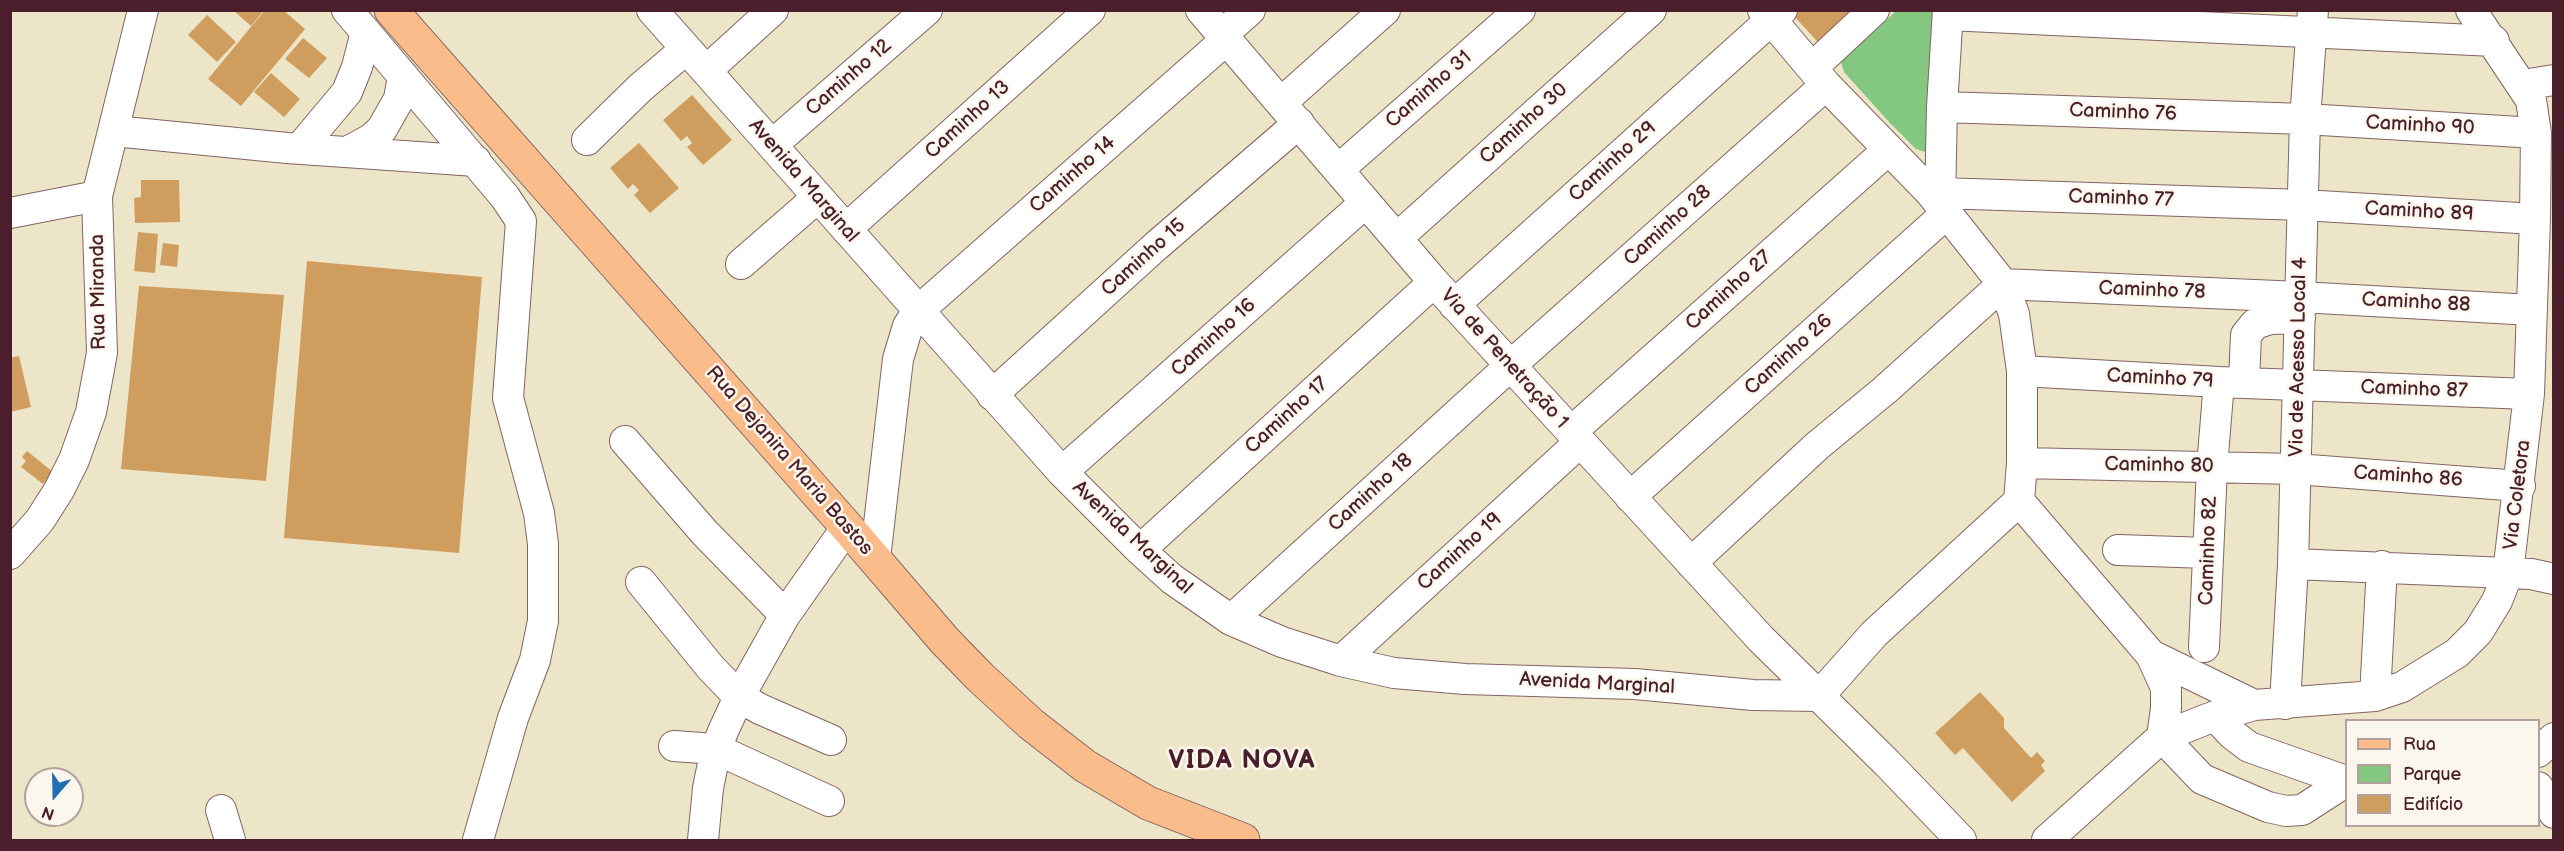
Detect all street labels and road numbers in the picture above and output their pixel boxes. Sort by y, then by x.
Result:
street label: Caminho 12 [801,34,897,122]
street label: Caminho 31 [1381,46,1477,134]
street label: Caminho 13 [921,76,1015,164]
street label: Caminho 30 [1475,78,1573,170]
street label: Caminho 76 [2069,99,2177,127]
street label: Caminho 90 [2365,111,2475,141]
street label: Avenida Marginal [743,114,863,248]
street label: Caminho 29 [1564,117,1662,207]
street label: Caminho 14 [1025,131,1121,219]
street label: Caminho 28 [1619,181,1717,271]
street label: Caminho 77 [2068,185,2174,213]
street label: Caminho 89 [2364,197,2474,227]
street label: Caminho 15 [1097,214,1191,302]
street label: Rua Miranda [86,234,112,350]
street label: Caminho 27 [1681,246,1777,336]
street label: Via de Acesso Local 4 [2285,257,2313,457]
street label: Caminho 78 [2098,277,2206,305]
street label: Via de Penetração 1 [1435,284,1573,434]
street label: Caminho 88 [2361,288,2471,318]
street label: Caminho 16 [1167,294,1261,382]
street label: Caminho 26 [1740,309,1838,401]
street label: Rua Dejanira Maria Bastos [700,362,878,560]
street label: Caminho 79 [2106,364,2214,394]
street label: Caminho 17 [1241,372,1333,460]
street label: Caminho 87 [2360,376,2468,404]
street label: Via Coletora [2499,439,2537,551]
street label: Caminho 18 [1324,449,1418,537]
street label: Caminho 80 [2104,453,2214,479]
street label: Caminho 86 [2352,461,2464,493]
street label: Avenida Marginal [1067,476,1197,600]
street label: Caminho 82 [2195,496,2223,606]
street label: Caminho 19 [1413,508,1507,596]
street label: Avenida Marginal [1519,668,1675,700]

